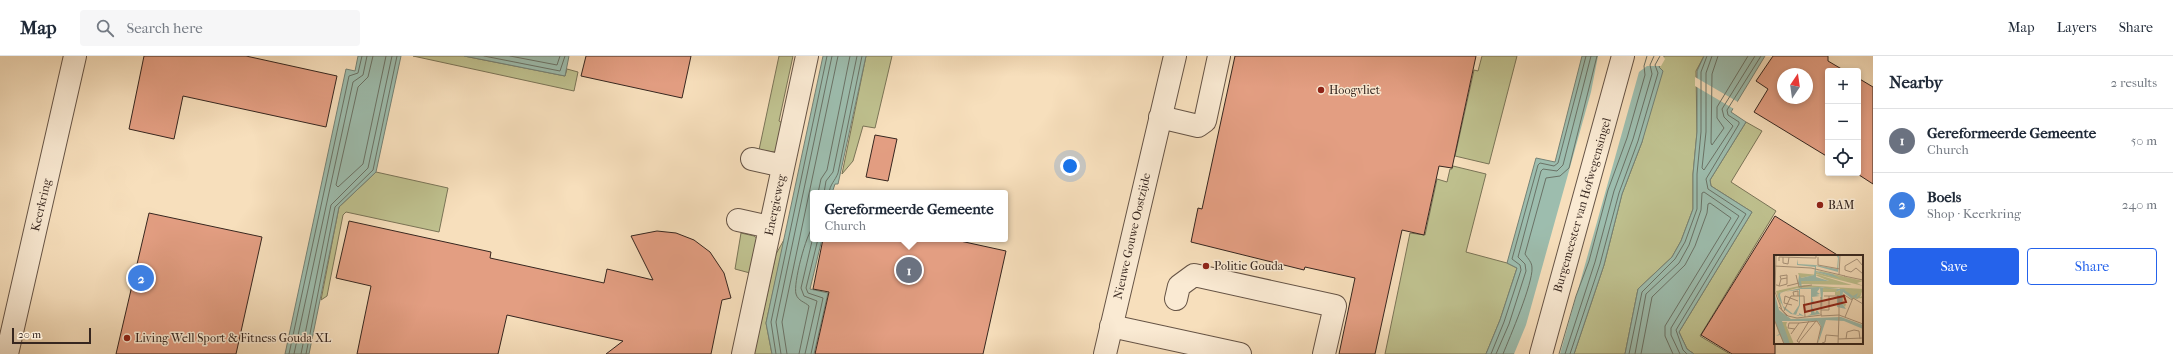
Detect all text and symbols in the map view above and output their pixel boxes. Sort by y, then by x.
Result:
search box [80,10,360,46]
text: Map [20,17,56,39]
icon: search [94,17,116,39]
text: Search here [126,19,203,37]
text: Map [2008,19,2035,36]
text: Layers [2057,19,2097,36]
text: Share [2119,19,2153,36]
north arrow [1777,68,1813,104]
map controls [1825,68,1861,176]
button: + [1825,68,1861,104]
text: Nearby [1889,72,1943,92]
text: 2 results [2111,75,2157,90]
place label: Hoogvliet [1329,83,1381,97]
marker: Hoogvliet [1316,85,1326,95]
button: − [1825,104,1861,140]
street label: Burgemeester van Hofwegensingel [1550,115,1614,294]
text: Gereformeerde Gemeente [1927,124,2096,142]
text: 1 [1900,133,1904,148]
text: 50 m [2131,133,2157,148]
button: locate [1825,140,1861,176]
text: Church [1927,142,1969,157]
your location [1060,156,1080,176]
street label: Nieuwe Gouwe Oostzijde [1111,171,1153,301]
street label: Energieweg [762,173,788,237]
street label: Keerkring [28,177,54,233]
text: Boels [1927,188,1961,206]
popup [810,190,1008,242]
text: 2 [1899,197,1905,212]
text: 240 m [2122,197,2157,212]
place label: BAM [1828,198,1855,212]
text: Gereformeerde Gemeente [824,200,994,218]
marker: BAM [1815,200,1825,210]
text: Shop · Keerkring [1927,206,2021,221]
text: Church [824,218,866,233]
button: Save [1889,248,2019,285]
button: Share [2027,248,2157,285]
pin: 1 [896,255,922,285]
inset map [1774,255,1863,344]
place label: Politie Gouda [1214,259,1284,273]
marker: Politie Gouda [1201,261,1211,271]
pin: 2 [128,263,154,293]
scale bar [12,326,91,345]
text: 20 m [18,328,41,341]
place label: Living Well Sport & Fitness Gouda XL [135,331,332,345]
marker: Living Well Sport & Fitness Gouda XL [122,333,132,343]

